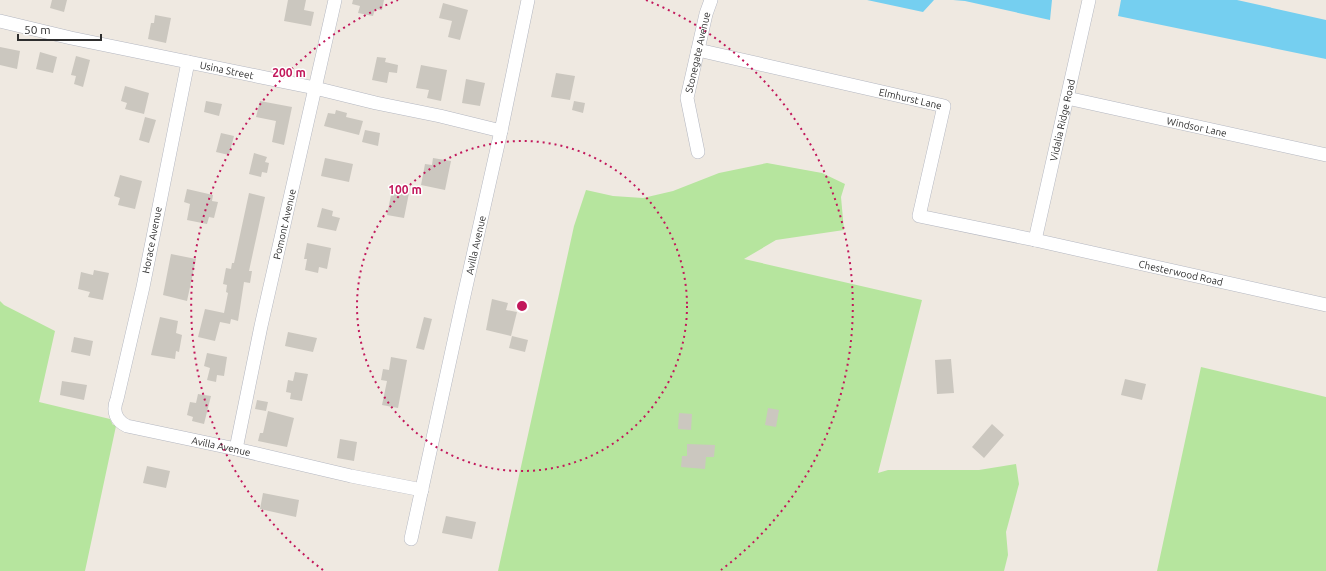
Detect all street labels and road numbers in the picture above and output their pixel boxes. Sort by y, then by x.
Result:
street label: Stonegate Avenue [683,11,712,94]
street label: Usina Street [199,59,255,81]
street label: Vidalia Ridge Road [1047,78,1077,162]
street label: Elmhurst Lane [878,86,943,111]
street label: Windsor Lane [1166,115,1228,139]
street label: Pomont Avenue [271,188,297,260]
street label: Horace Avenue [140,206,164,274]
street label: Avilla Avenue [463,214,487,276]
street label: Chesterwood Road [1138,258,1224,287]
street label: Avilla Avenue [191,434,252,458]

